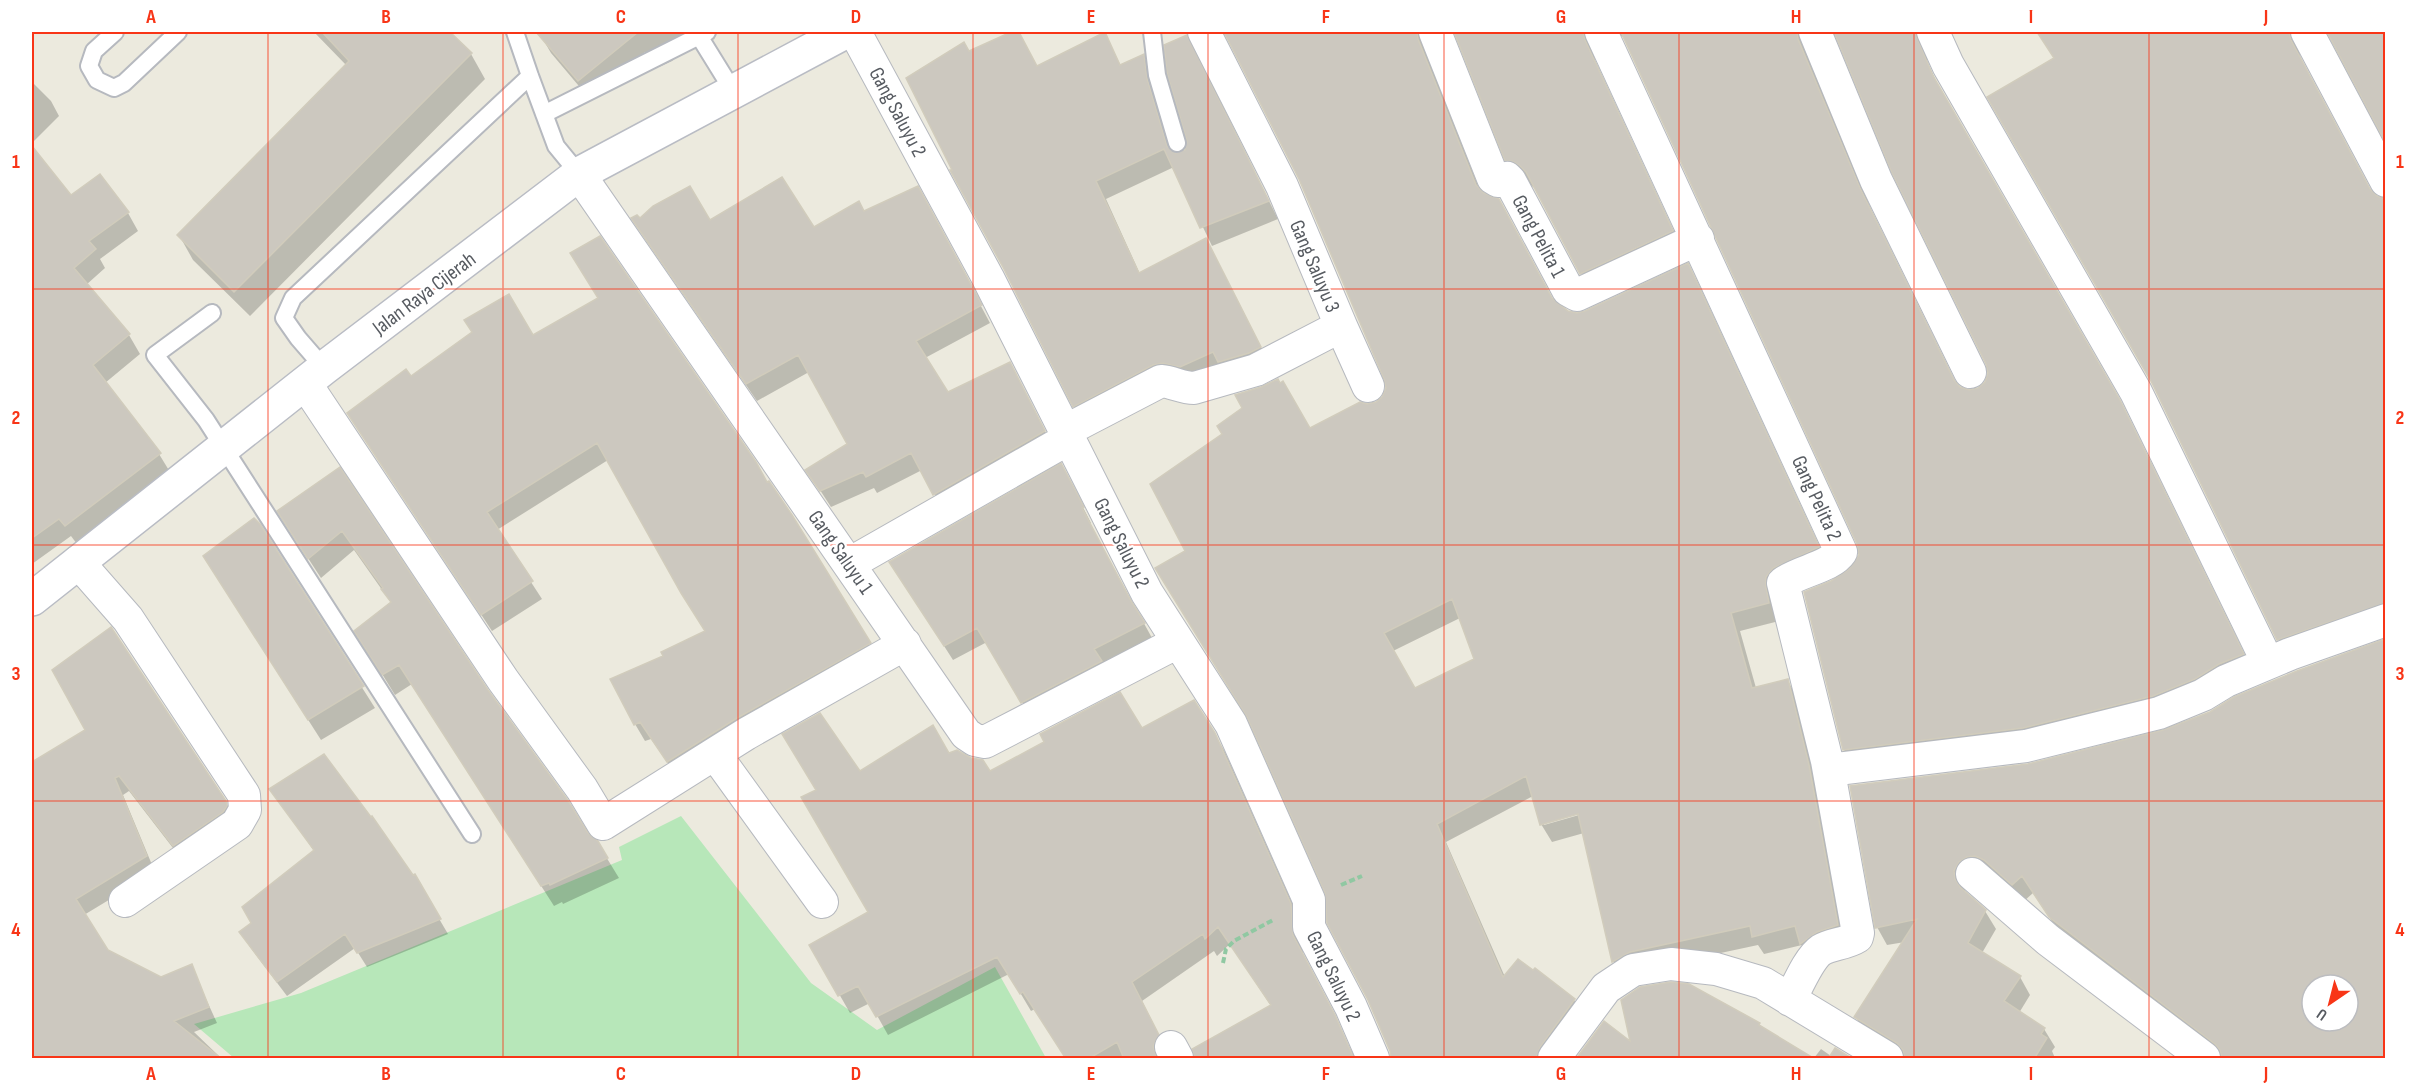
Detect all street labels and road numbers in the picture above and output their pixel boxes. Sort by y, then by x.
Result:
street label: Gang Saluyu 2 [864,63,932,161]
street label: Gang Pelita 1 [1506,191,1571,282]
street label: Gang Saluyu 3 [1284,216,1345,316]
street label: Jalan Raya Cijerah [367,247,481,341]
street label: Gang Pelita 2 [1786,452,1847,545]
street label: Gang Saluyu 2 [1088,494,1155,592]
street label: Gang Saluyu 1 [803,506,879,600]
street label: Gang Saluyu 2 [1301,927,1366,1026]

